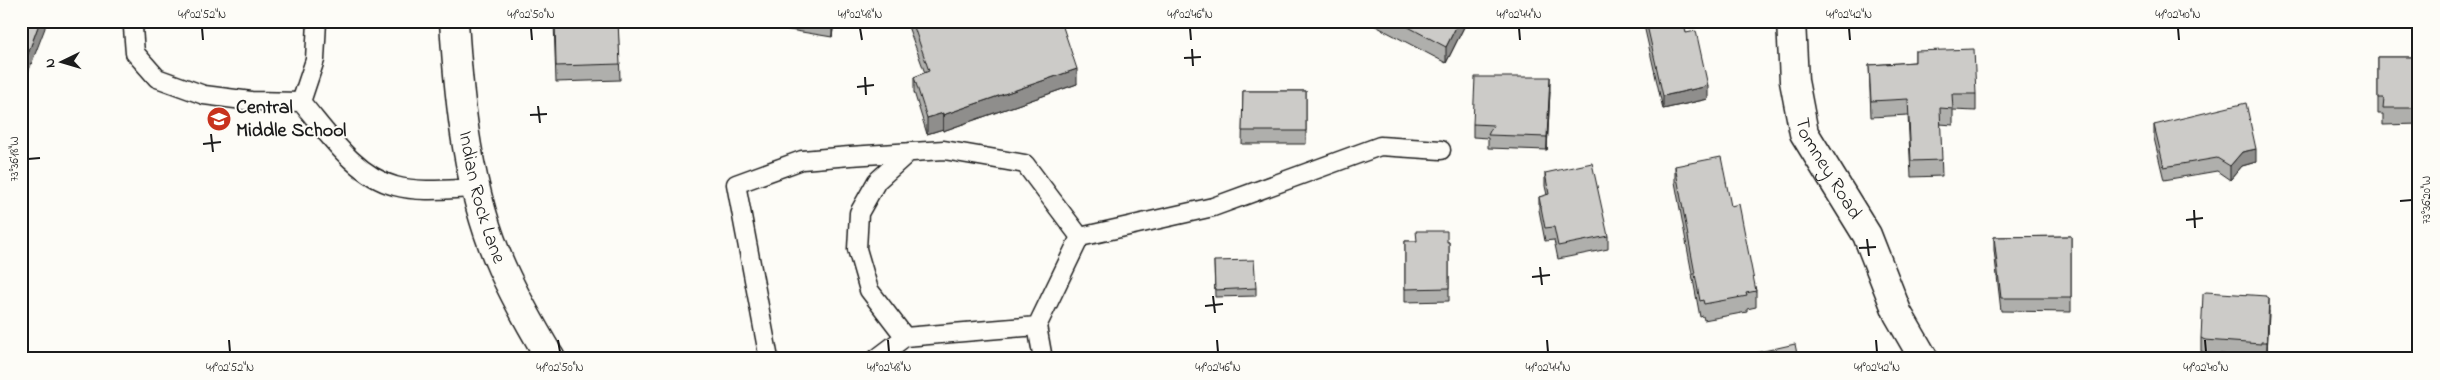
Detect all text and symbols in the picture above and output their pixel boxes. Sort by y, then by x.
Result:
text: 41°02'52"N [178,6,226,24]
text: 41°02'50"N [507,6,555,24]
text: 41°02'48"N [838,6,882,24]
text: 41°02'46"N [1167,6,1213,24]
text: 41°02'44"N [1496,6,1542,24]
text: 41°02'42"N [1826,6,1872,24]
text: 41°02'40"N [2155,6,2201,24]
north arrow [38,38,88,88]
text: N [40,57,61,69]
place label: Central Middle School [236,94,346,146]
school or university icon: Central Middle School [206,106,232,132]
street label: Tomney Road [1787,115,1869,225]
street label: Indian Rock Lane [450,129,513,268]
text: 73°36'18"W [6,136,24,182]
text: 73°36'20"W [2418,176,2436,224]
text: 41°02'52"N [206,359,254,377]
text: 41°02'50"N [536,359,584,377]
text: 41°02'48"N [867,359,911,377]
text: 41°02'46"N [1195,359,1241,377]
text: 41°02'44"N [1525,359,1571,377]
text: 41°02'42"N [1854,359,1900,377]
text: 41°02'40"N [2183,359,2229,377]

